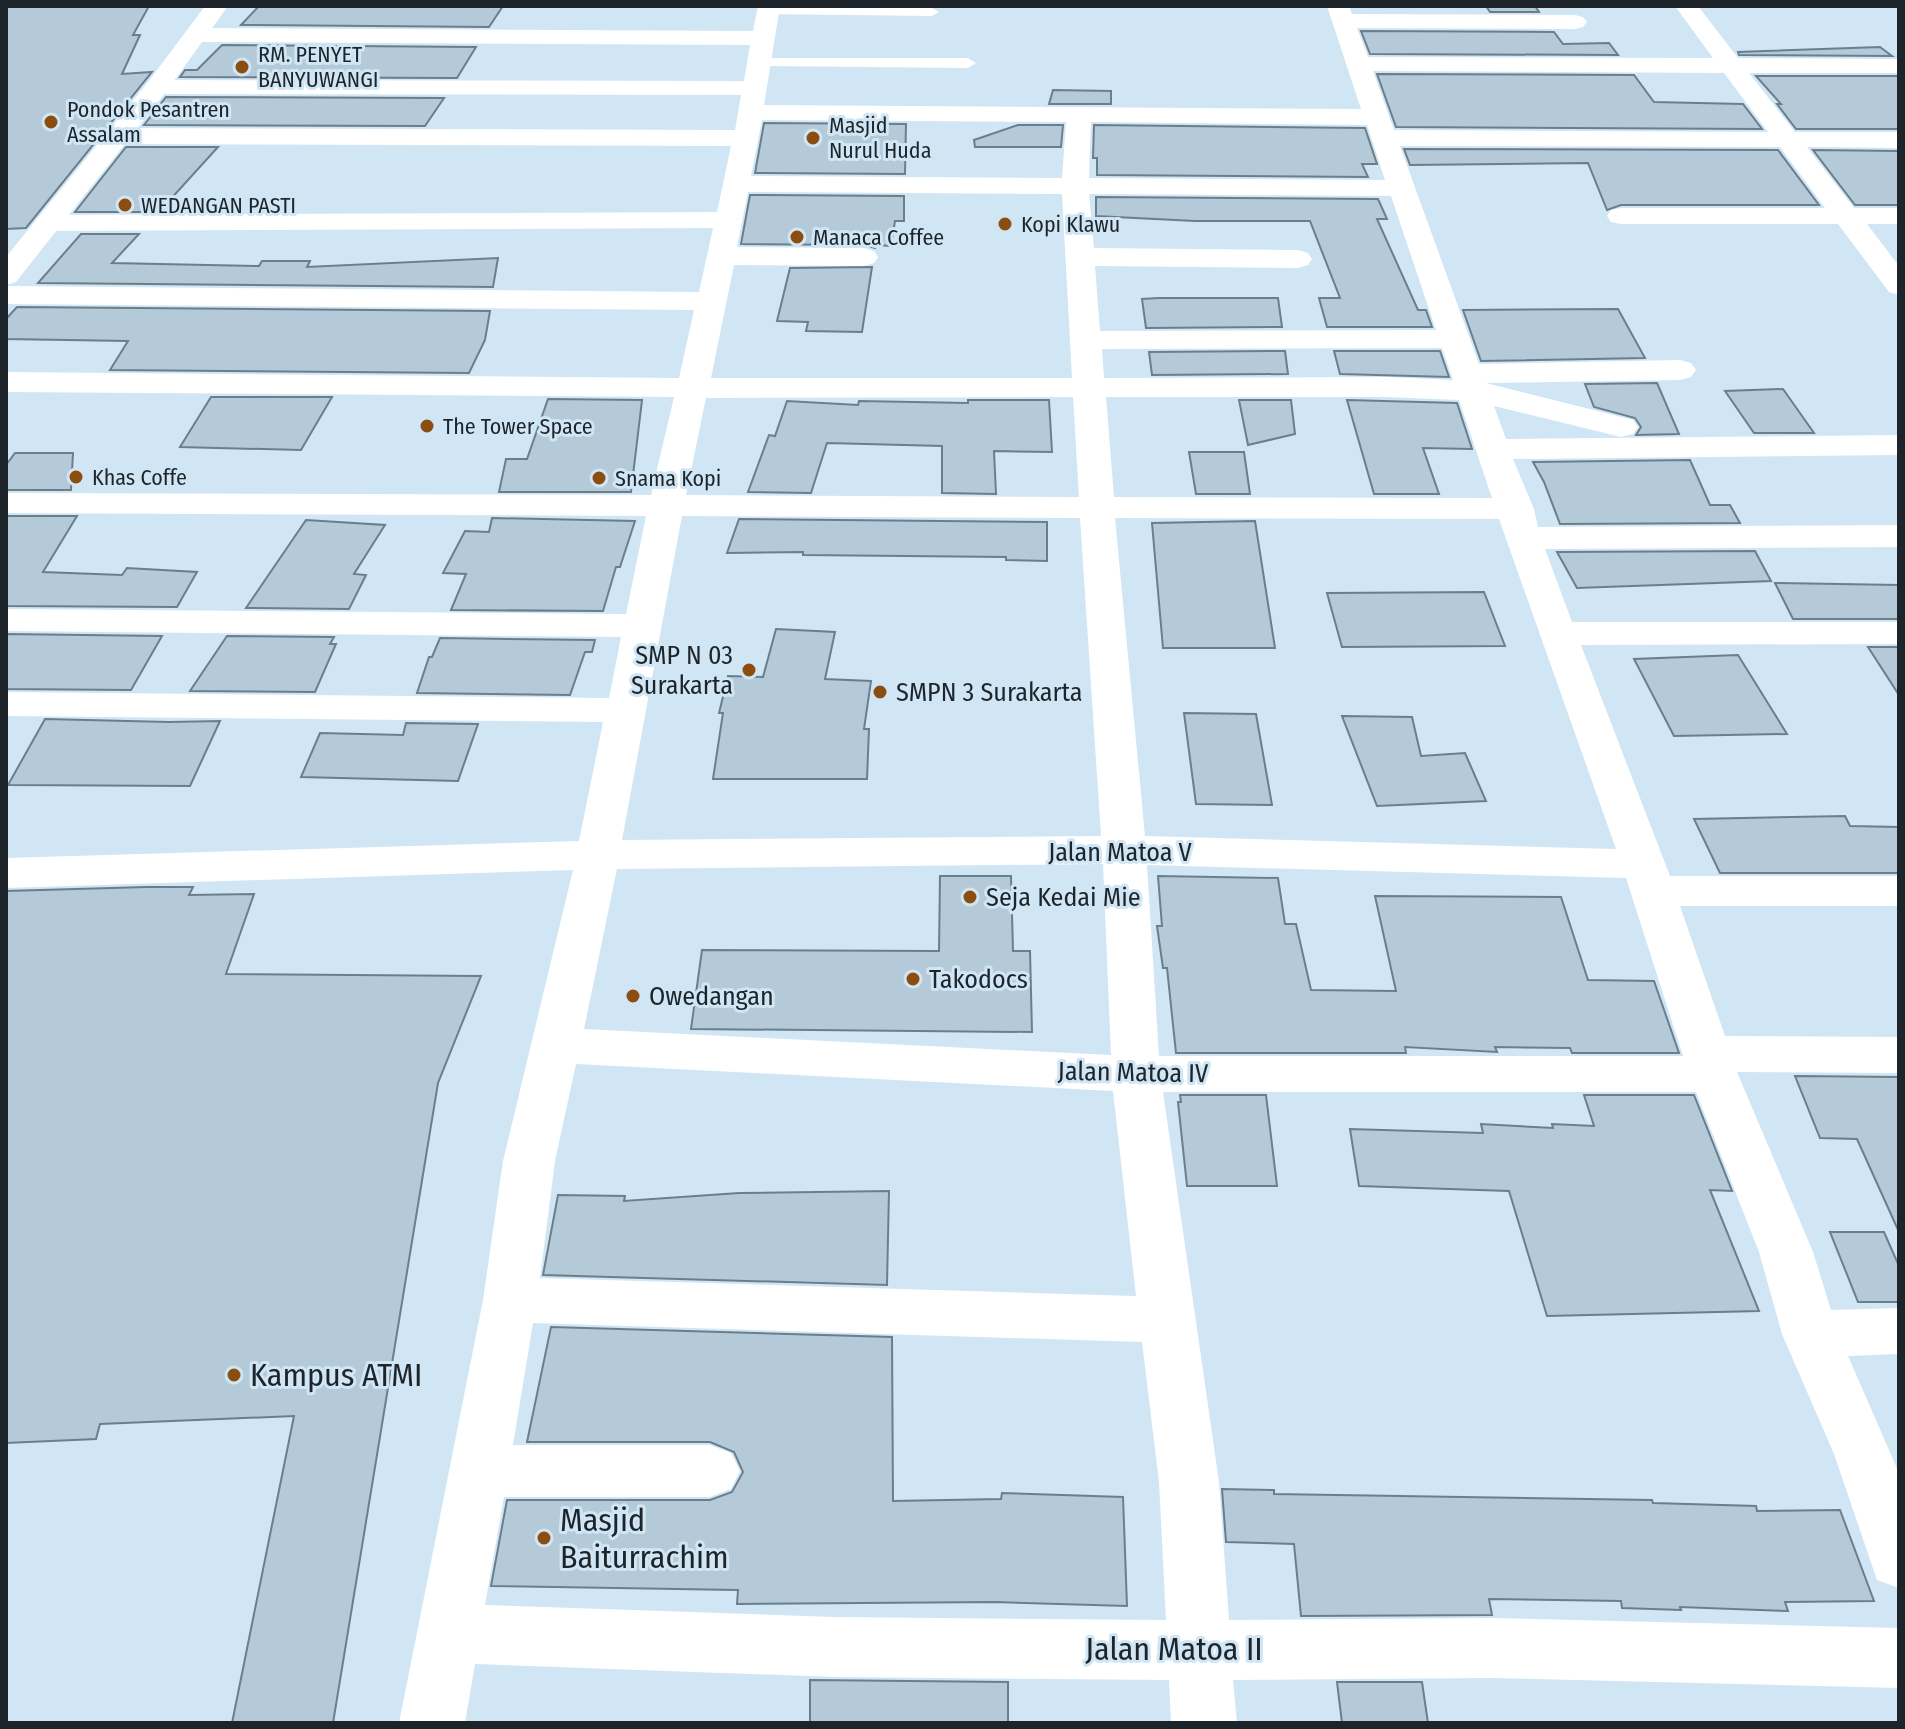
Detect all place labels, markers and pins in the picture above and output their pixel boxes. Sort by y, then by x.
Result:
place label: RM. PENYET BANYUWANGI [258,41,379,93]
marker: RM. PENYET BANYUWANGI [233,58,251,76]
place label: Pondok Pesantren Assalam [67,96,230,148]
place label: Masjid Nurul Huda [829,112,931,164]
marker: Pondok Pesantren Assalam [42,113,60,131]
marker: Masjid Nurul Huda [804,129,822,147]
place label: WEDANGAN PASTI [141,192,296,219]
marker: WEDANGAN PASTI [116,196,134,214]
place label: Kopi Klawu [1021,211,1120,238]
marker: Kopi Klawu [996,215,1014,233]
place label: Manaca Coffee [813,224,944,251]
marker: Manaca Coffee [788,228,806,246]
place label: The Tower Space [443,413,593,440]
marker: The Tower Space [418,417,436,435]
place label: Khas Coffe [92,464,187,491]
place label: Snama Kopi [615,465,721,492]
marker: Khas Coffe [67,468,85,486]
marker: Snama Kopi [590,469,608,487]
place label: SMP N 03 Surakarta [631,640,733,701]
marker: SMP N 03 Surakarta [740,661,758,679]
place label: SMPN 3 Surakarta [896,677,1083,708]
marker: SMPN 3 Surakarta [871,683,889,701]
place label: Seja Kedai Mie [986,882,1141,913]
marker: Seja Kedai Mie [961,888,979,906]
place label: Takodocs [929,964,1028,995]
marker: Takodocs [904,970,922,988]
place label: Owedangan [649,981,774,1012]
marker: Owedangan [624,987,642,1005]
place label: Kampus ATMI [250,1356,422,1394]
marker: Kampus ATMI [225,1366,243,1384]
place label: Masjid Baiturrachim [560,1501,729,1576]
marker: Masjid Baiturrachim [535,1529,553,1547]

